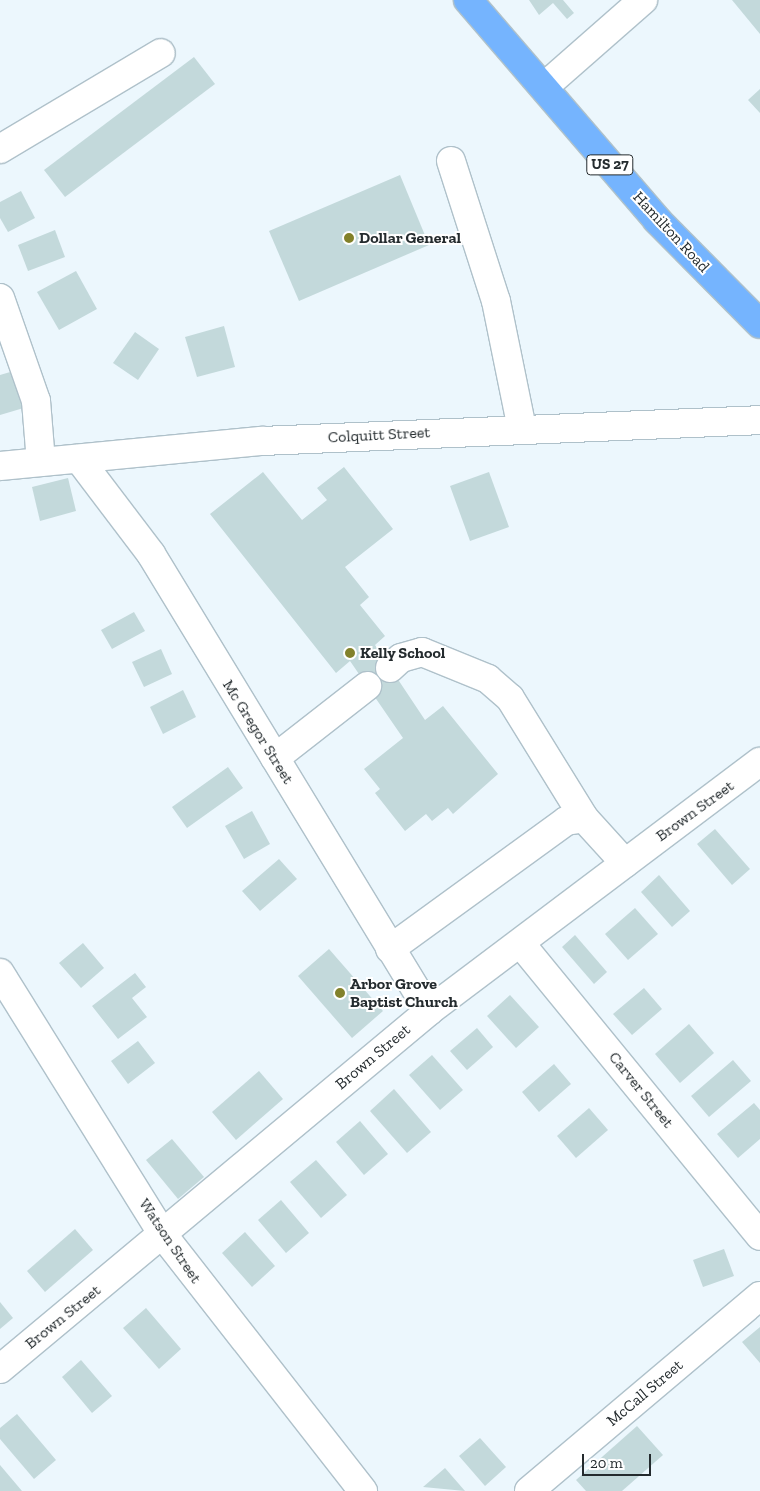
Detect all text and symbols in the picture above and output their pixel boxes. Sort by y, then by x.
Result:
road number: US 27 [586,152,634,178]
street label: Hamilton Road [629,188,713,276]
place label: Dollar General [359,228,461,248]
marker: Dollar General [343,232,355,244]
street label: Colquitt Street [327,423,431,447]
place label: Kelly School [360,643,446,663]
marker: Kelly School [344,647,356,659]
street label: Mc Gregor Street [218,676,298,788]
street label: Brown Street [652,776,738,846]
place label: Arbor Grove Baptist Church [350,974,458,1012]
marker: Arbor Grove Baptist Church [334,987,346,999]
street label: Brown Street [332,1020,414,1094]
street label: Carver Street [604,1048,678,1132]
street label: Watson Street [135,1195,205,1287]
street label: Brown Street [21,1281,105,1353]
street label: McCall Street [603,1356,687,1430]
scale bar [585,1444,654,1476]
text: 20 m [590,1454,623,1472]

